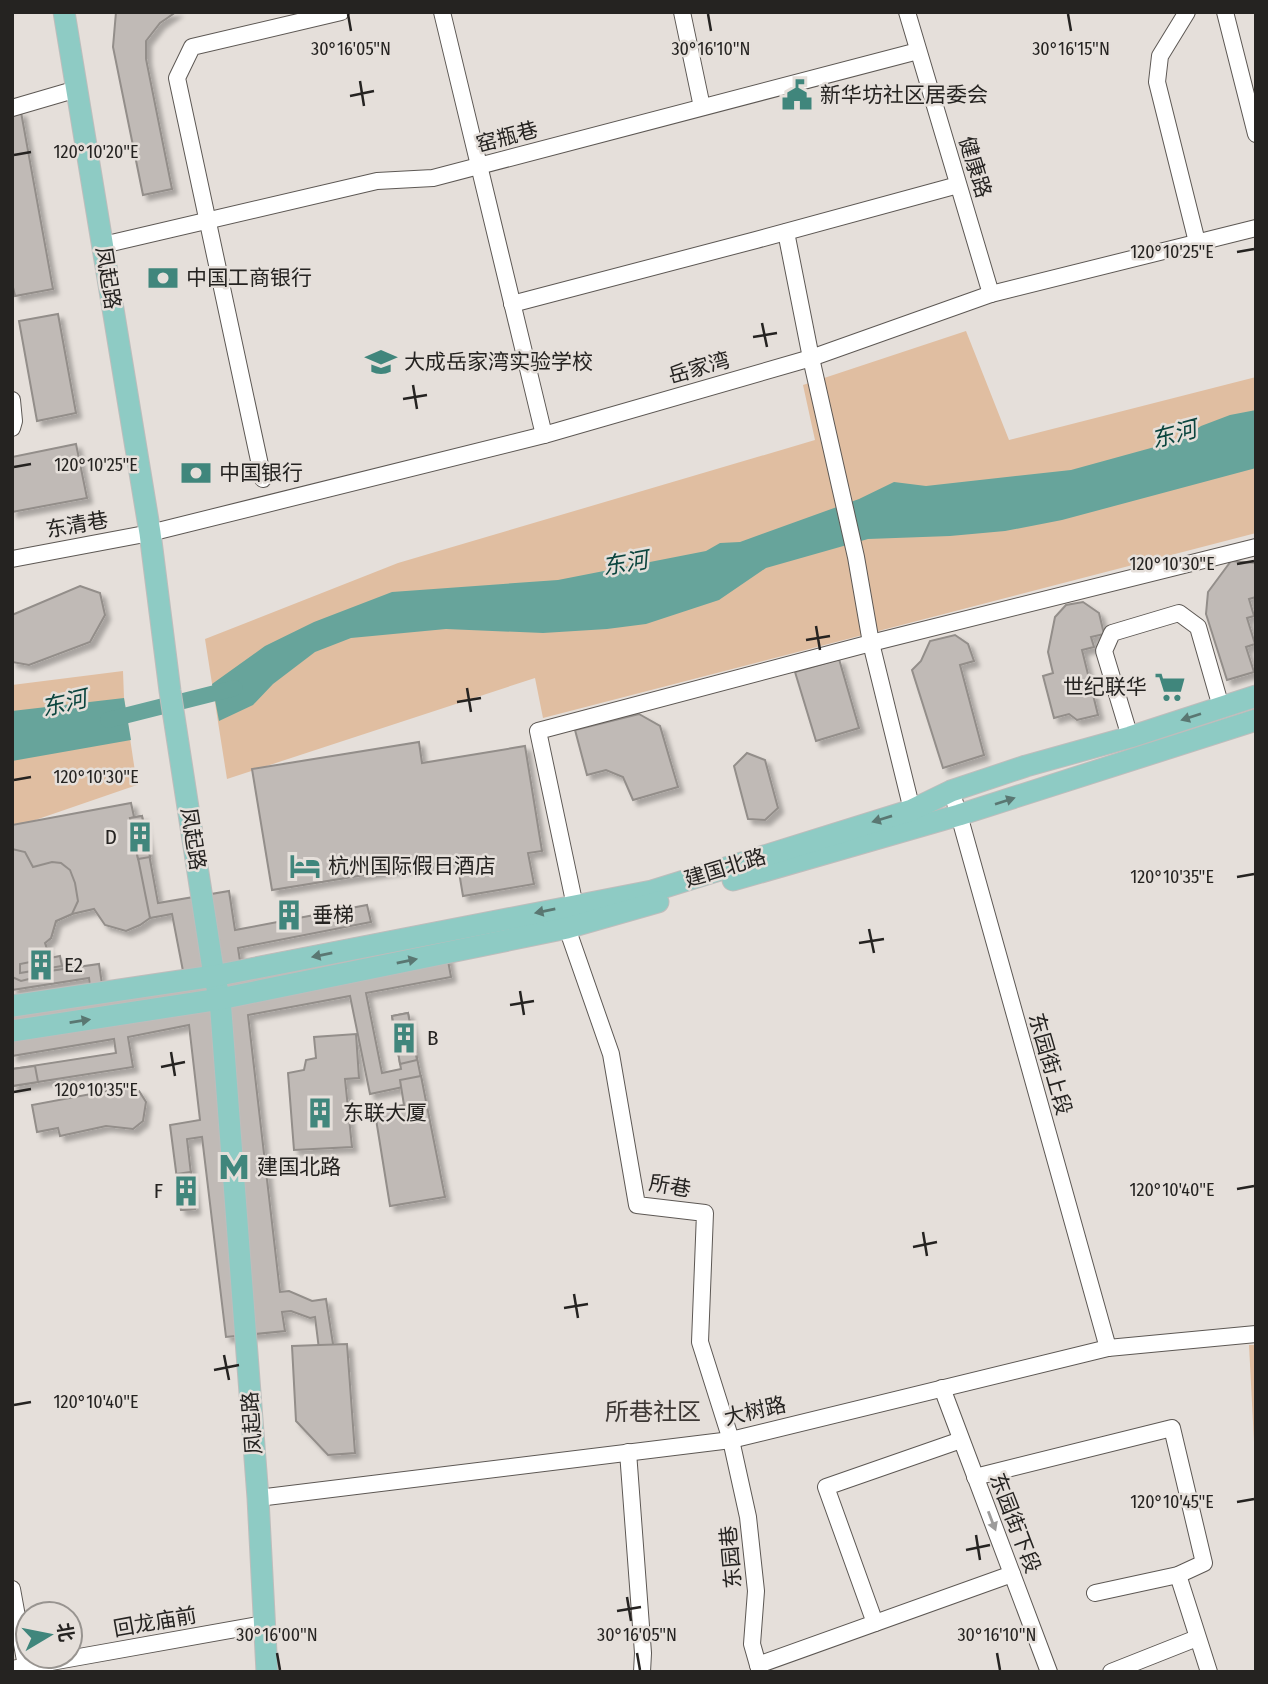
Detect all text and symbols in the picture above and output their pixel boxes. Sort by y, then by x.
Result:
text: 30°16'05"N [311,38,391,60]
text: 30°16'10"N [671,38,751,60]
text: 30°16'15"N [1032,38,1110,60]
public building icon: 新华坊社区居委会 [780,78,814,112]
place label: 新华坊社区居委会 [820,82,988,108]
street label: 窑瓶巷 [473,116,541,158]
street label: 健康路 [953,133,997,201]
text: 120°10'20"E [53,141,139,163]
text: 120°10'25"E [1130,241,1214,263]
street label: 凤起路 [90,245,126,311]
bank icon: 中国工商银行 [146,261,180,295]
place label: 中国工商银行 [186,265,312,291]
school or university icon: 大成岳家湾实验学校 [364,345,398,379]
street label: 岳家湾 [665,347,733,389]
place label: 大成岳家湾实验学校 [404,349,593,375]
water label: 东河 [1148,413,1204,453]
text: 120°10'25"E [54,454,138,476]
bank icon: 中国银行 [179,456,213,490]
place label: 中国银行 [219,460,303,486]
street label: 东清巷 [44,507,110,543]
water label: 东河 [600,545,654,581]
text: 120°10'30"E [1129,553,1215,575]
supermarket icon: 世纪联华 [1153,670,1187,704]
place label: 世纪联华 [1063,674,1147,700]
water label: 东河 [38,683,93,722]
one-way arrow [1180,712,1201,723]
text: 120°10'30"E [53,766,139,788]
one-way arrow [994,795,1015,805]
street label: 凤起路 [175,806,211,872]
one-way arrow [871,815,892,825]
building icon: D [123,820,157,854]
place label: D [105,824,117,850]
street label: 建国北路 [681,843,769,893]
hotel icon: 杭州国际假日酒店 [288,849,322,883]
place label: 杭州国际假日酒店 [328,853,496,879]
text: 120°10'35"E [1130,866,1214,888]
building icon: 垂梯 [272,898,306,932]
place label: 垂梯 [312,902,354,928]
one-way arrow [534,906,556,917]
building icon: E2 [24,948,58,982]
one-way arrow [311,950,333,961]
place label: E2 [64,952,83,978]
one-way arrow [396,956,418,967]
street label: 东园街上段 [1023,1010,1077,1118]
one-way arrow [69,1015,91,1026]
building icon: B [387,1021,421,1055]
place label: B [427,1025,439,1051]
text: 120°10'35"E [54,1079,138,1101]
building icon: 东联大厦 [303,1096,337,1130]
place label: 东联大厦 [343,1100,427,1126]
metro station icon: 建国北路 [217,1150,251,1184]
place label: 建国北路 [257,1154,341,1180]
street label: 所巷 [647,1170,693,1202]
building icon: F [169,1174,203,1208]
place label: F [154,1178,163,1204]
text: 120°10'40"E [1129,1179,1215,1201]
text: 120°10'40"E [53,1391,139,1413]
street label: 凤起路 [237,1391,267,1455]
street label: 大树路 [721,1391,789,1431]
district label: 所巷社区 [605,1398,701,1426]
street label: 东园街下段 [984,1469,1046,1577]
text: 120°10'45"E [1130,1491,1214,1513]
one-way arrow [987,1511,998,1532]
street label: 东园巷 [715,1524,747,1590]
north arrow [14,1600,84,1670]
street label: 回龙庙前 [111,1602,199,1642]
text: 北 [52,1621,78,1643]
text: 30°16'00"N [236,1624,318,1646]
text: 30°16'05"N [597,1624,677,1646]
text: 30°16'10"N [957,1624,1037,1646]

